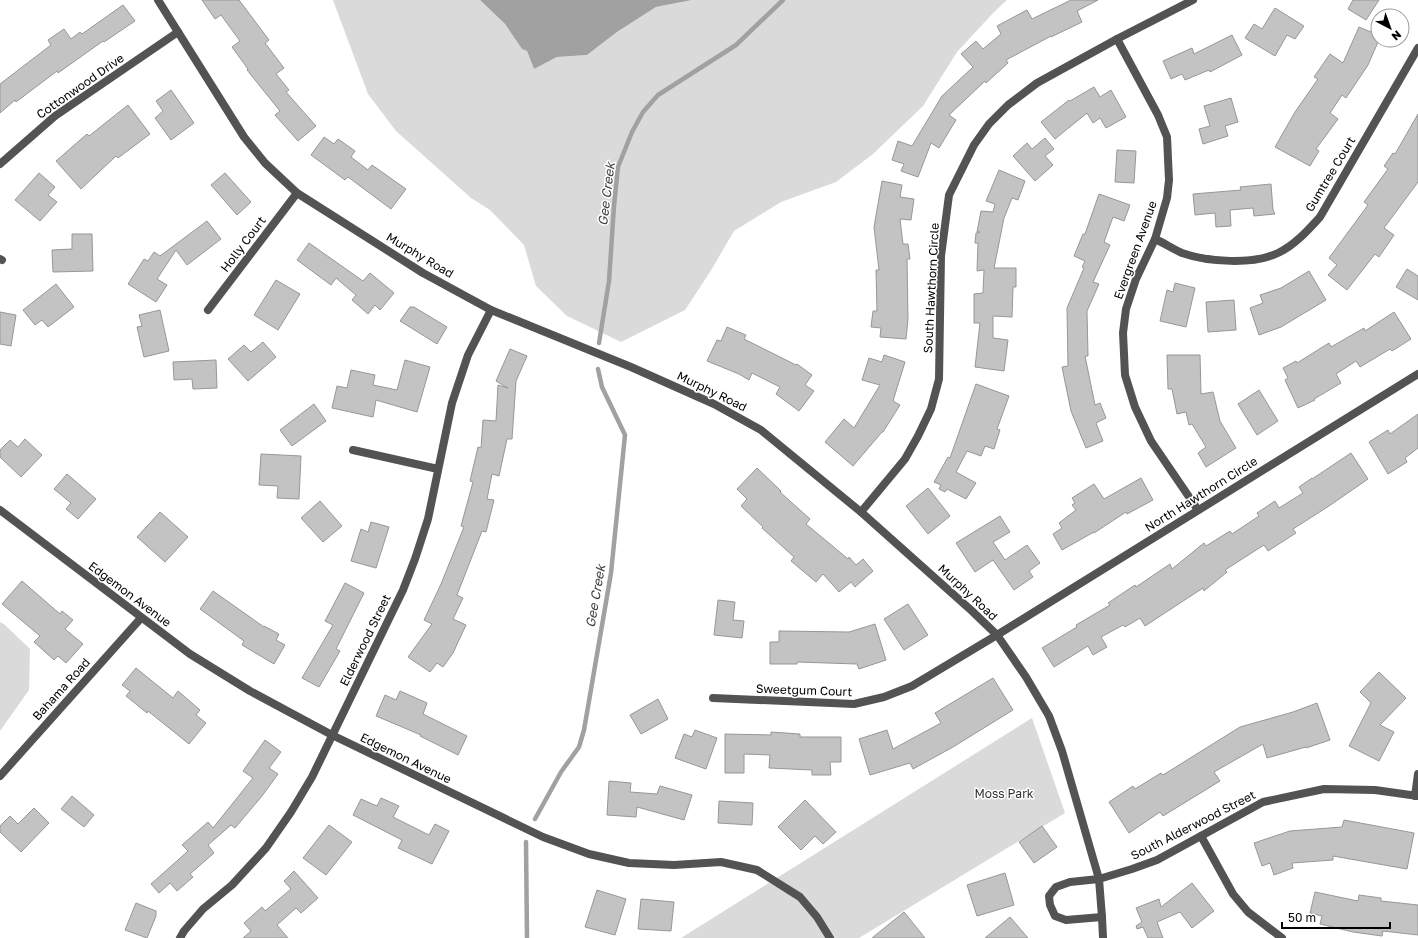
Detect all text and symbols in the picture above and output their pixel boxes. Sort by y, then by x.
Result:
north arrow [1370,8,1410,48]
text: N [1389,28,1404,44]
street label: Cottonwood Drive [33,50,127,122]
street label: Gumtree Court [1302,134,1358,214]
water label: Gee Creek [594,160,618,227]
street label: Evergreen Avenue [1110,199,1160,301]
street label: Holly Court [217,213,269,275]
street label: South Hawthorn Circle [920,222,942,354]
street label: Murphy Road [384,229,456,281]
street label: Murphy Road [675,368,749,414]
street label: North Hawthorn Circle [1142,453,1260,535]
street label: Edgemon Avenue [86,558,174,630]
street label: Murphy Road [935,561,1001,623]
water label: Gee Creek [582,562,609,629]
street label: Elderwood Street [336,592,394,688]
street label: Bahama Road [29,655,93,723]
street label: Sweetgum Court [756,681,853,699]
street label: Edgemon Avenue [358,729,454,787]
park label: Moss Park [974,786,1034,801]
street label: South Alderwood Street [1128,787,1258,863]
scale bar [1282,904,1390,930]
text: 50 m [1288,910,1316,925]

